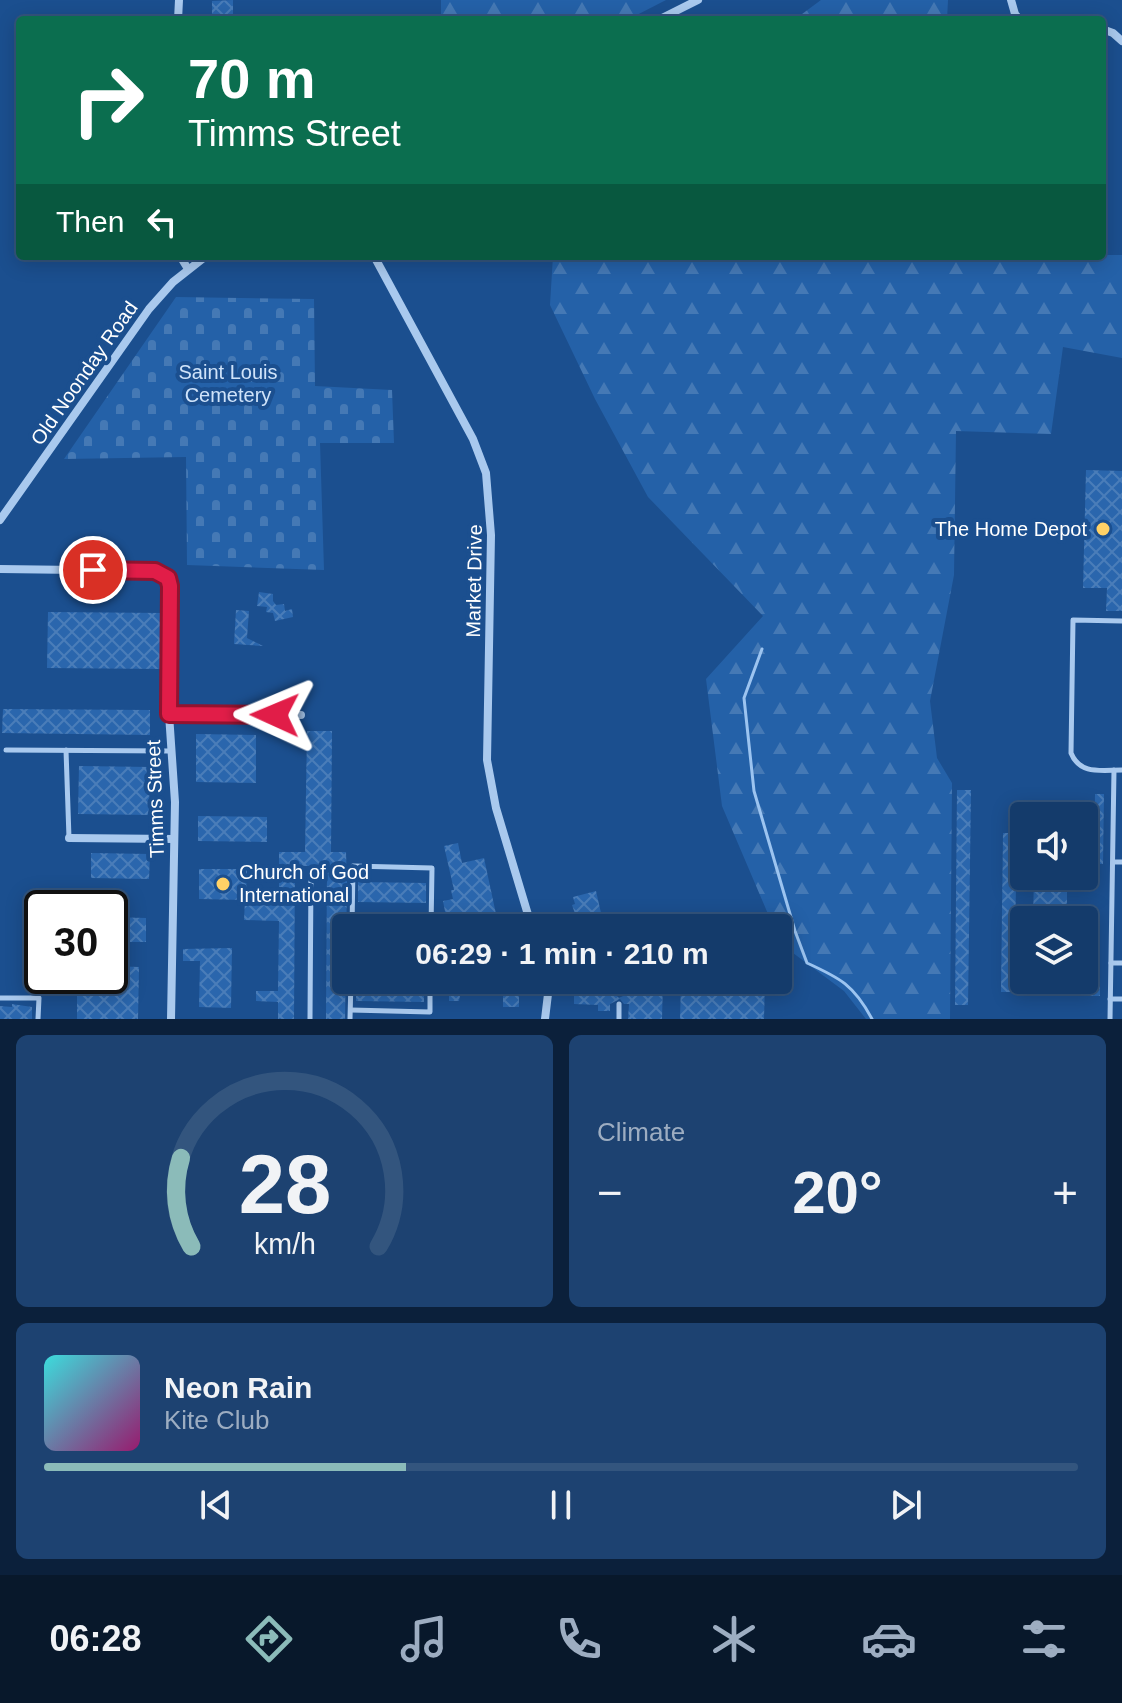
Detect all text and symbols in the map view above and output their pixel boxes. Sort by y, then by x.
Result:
text: 70 m [188,47,316,110]
icon: right [56,48,160,152]
text: Timms Street [188,113,401,154]
icon: left [140,200,184,244]
text: Then [56,205,124,238]
street label: Old Noonday Road [26,297,142,449]
park label: Saint Louis Cemetery [179,361,277,406]
place label: The Home Depot [935,518,1087,540]
marker: The Home Depot [1094,520,1112,538]
street label: Market Drive [462,524,486,638]
pin [59,536,127,604]
icon: arrive [71,548,115,592]
position arrow [233,673,317,757]
street label: Timms Street [142,739,168,858]
map controls [1010,802,1098,994]
button: sound [1010,802,1098,890]
place label: Church of God International [239,861,369,906]
marker: Church of God International [214,875,232,893]
speed limit sign: 30 [24,890,128,994]
button: layers [1010,906,1098,994]
text: 06:29 · 1 min · 210 m [415,937,709,970]
text: Climate [597,1117,685,1147]
text: 28 [238,1138,331,1231]
text: 20° [792,1159,883,1226]
text: − [597,1168,623,1217]
text: + [1052,1168,1078,1217]
text: km/h [254,1228,315,1260]
text: Neon Rain [164,1371,312,1404]
text: Kite Club [164,1405,270,1435]
icon: previous [194,1483,238,1527]
icon: pause [539,1483,583,1527]
icon: next [884,1483,928,1527]
icon: directions [241,1611,297,1667]
icon: music [396,1611,452,1667]
icon: phone [551,1611,607,1667]
icon: climate [706,1611,762,1667]
icon: car [861,1611,917,1667]
icon: filters [1016,1611,1072,1667]
text: 06:28 [50,1618,142,1659]

